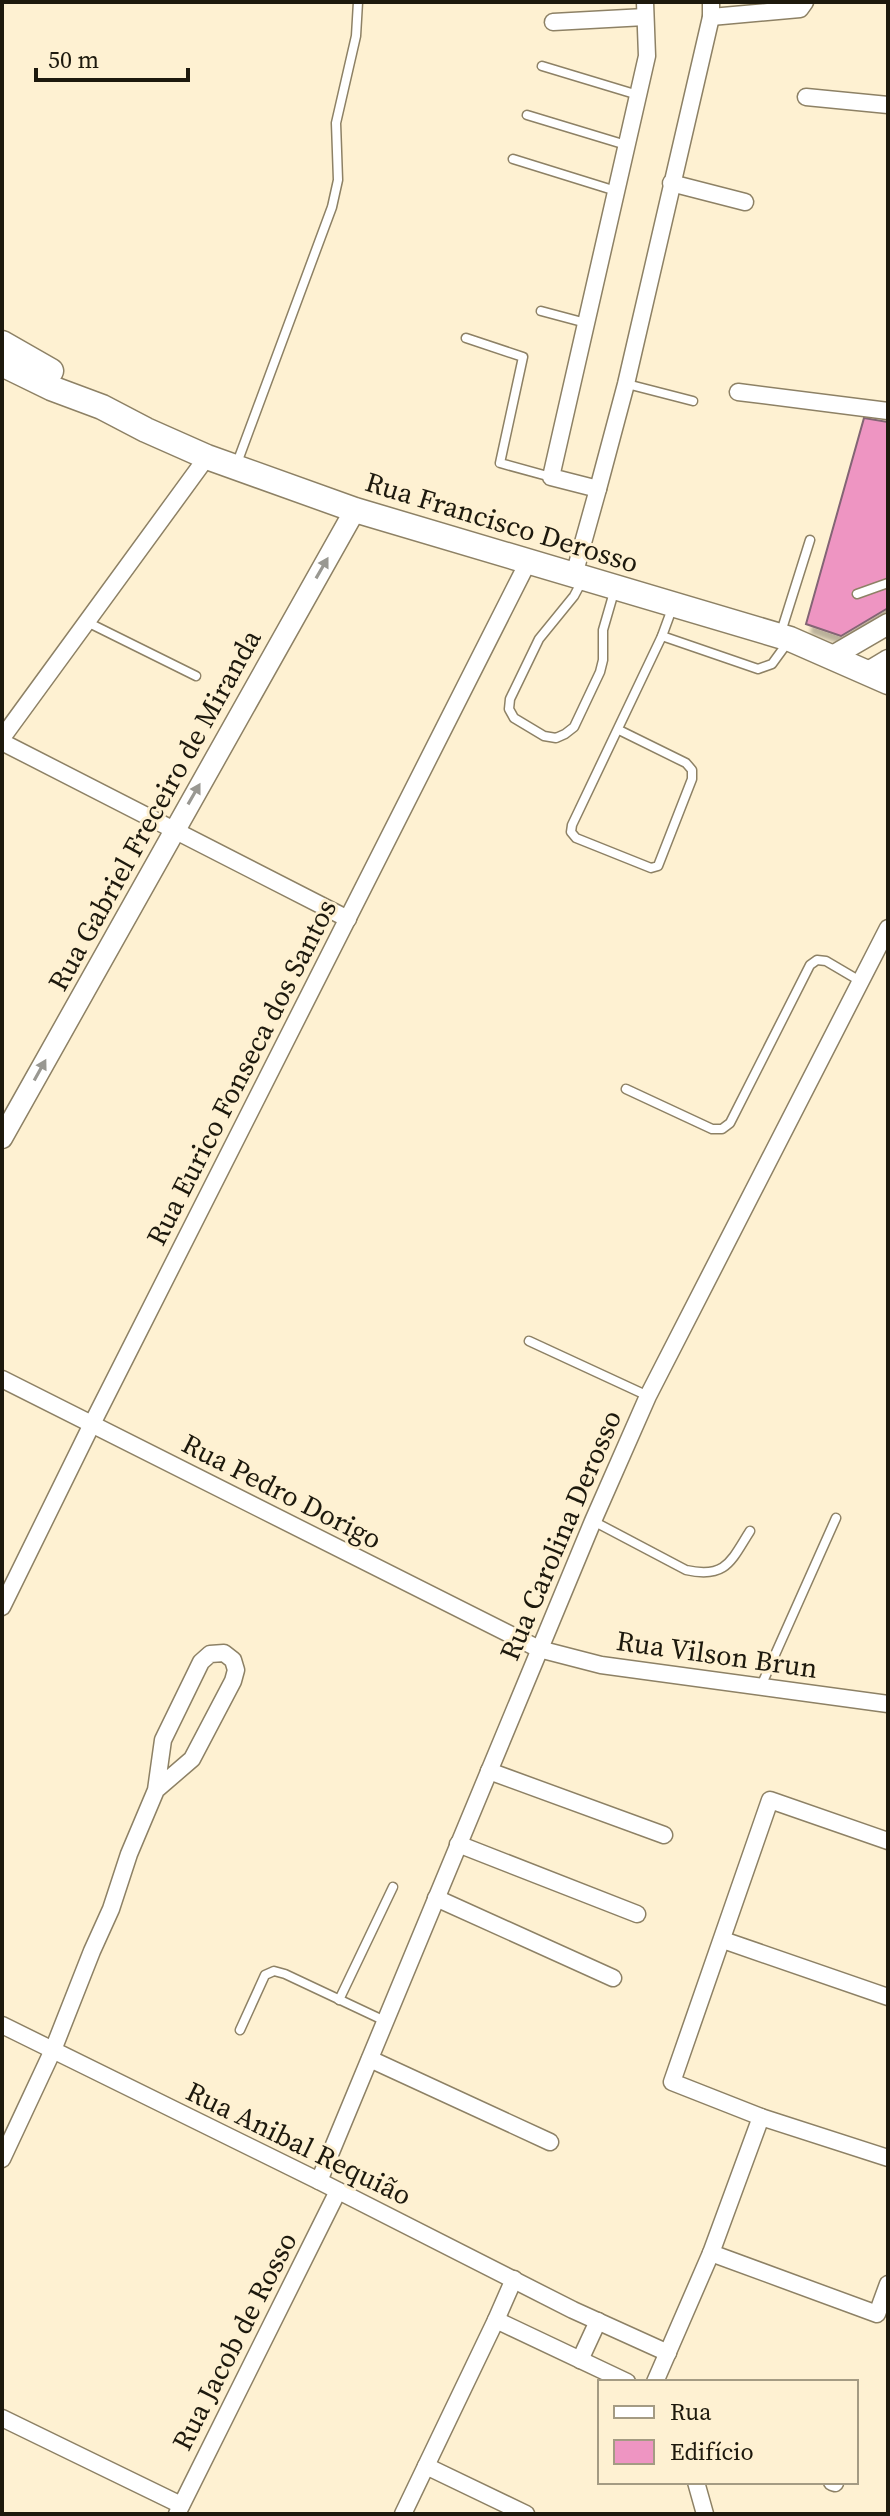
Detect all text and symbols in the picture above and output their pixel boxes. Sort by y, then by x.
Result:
scale bar [36,32,188,82]
text: 50 m [48,43,99,76]
street label: Rua Francisco Derosso [361,462,643,582]
one-way arrow [315,557,329,579]
street label: Rua Gabriel Freceiro de Miranda [39,622,270,997]
one-way arrow [187,783,201,805]
street label: Rua Eurico Fonseca dos Santos [137,892,345,1252]
one-way arrow [33,1059,47,1081]
street label: Rua Carolina Derosso [490,1404,630,1666]
street label: Rua Pedro Dorigo [176,1424,388,1558]
street label: Rua Vilson Brun [614,1621,820,1687]
street label: Rua Anibal Requião [180,2072,418,2214]
street label: Rua Jacob de Rosso [163,2225,305,2457]
legend [598,2380,858,2484]
text: Rua [670,2395,712,2428]
text: Edifício [670,2435,754,2468]

